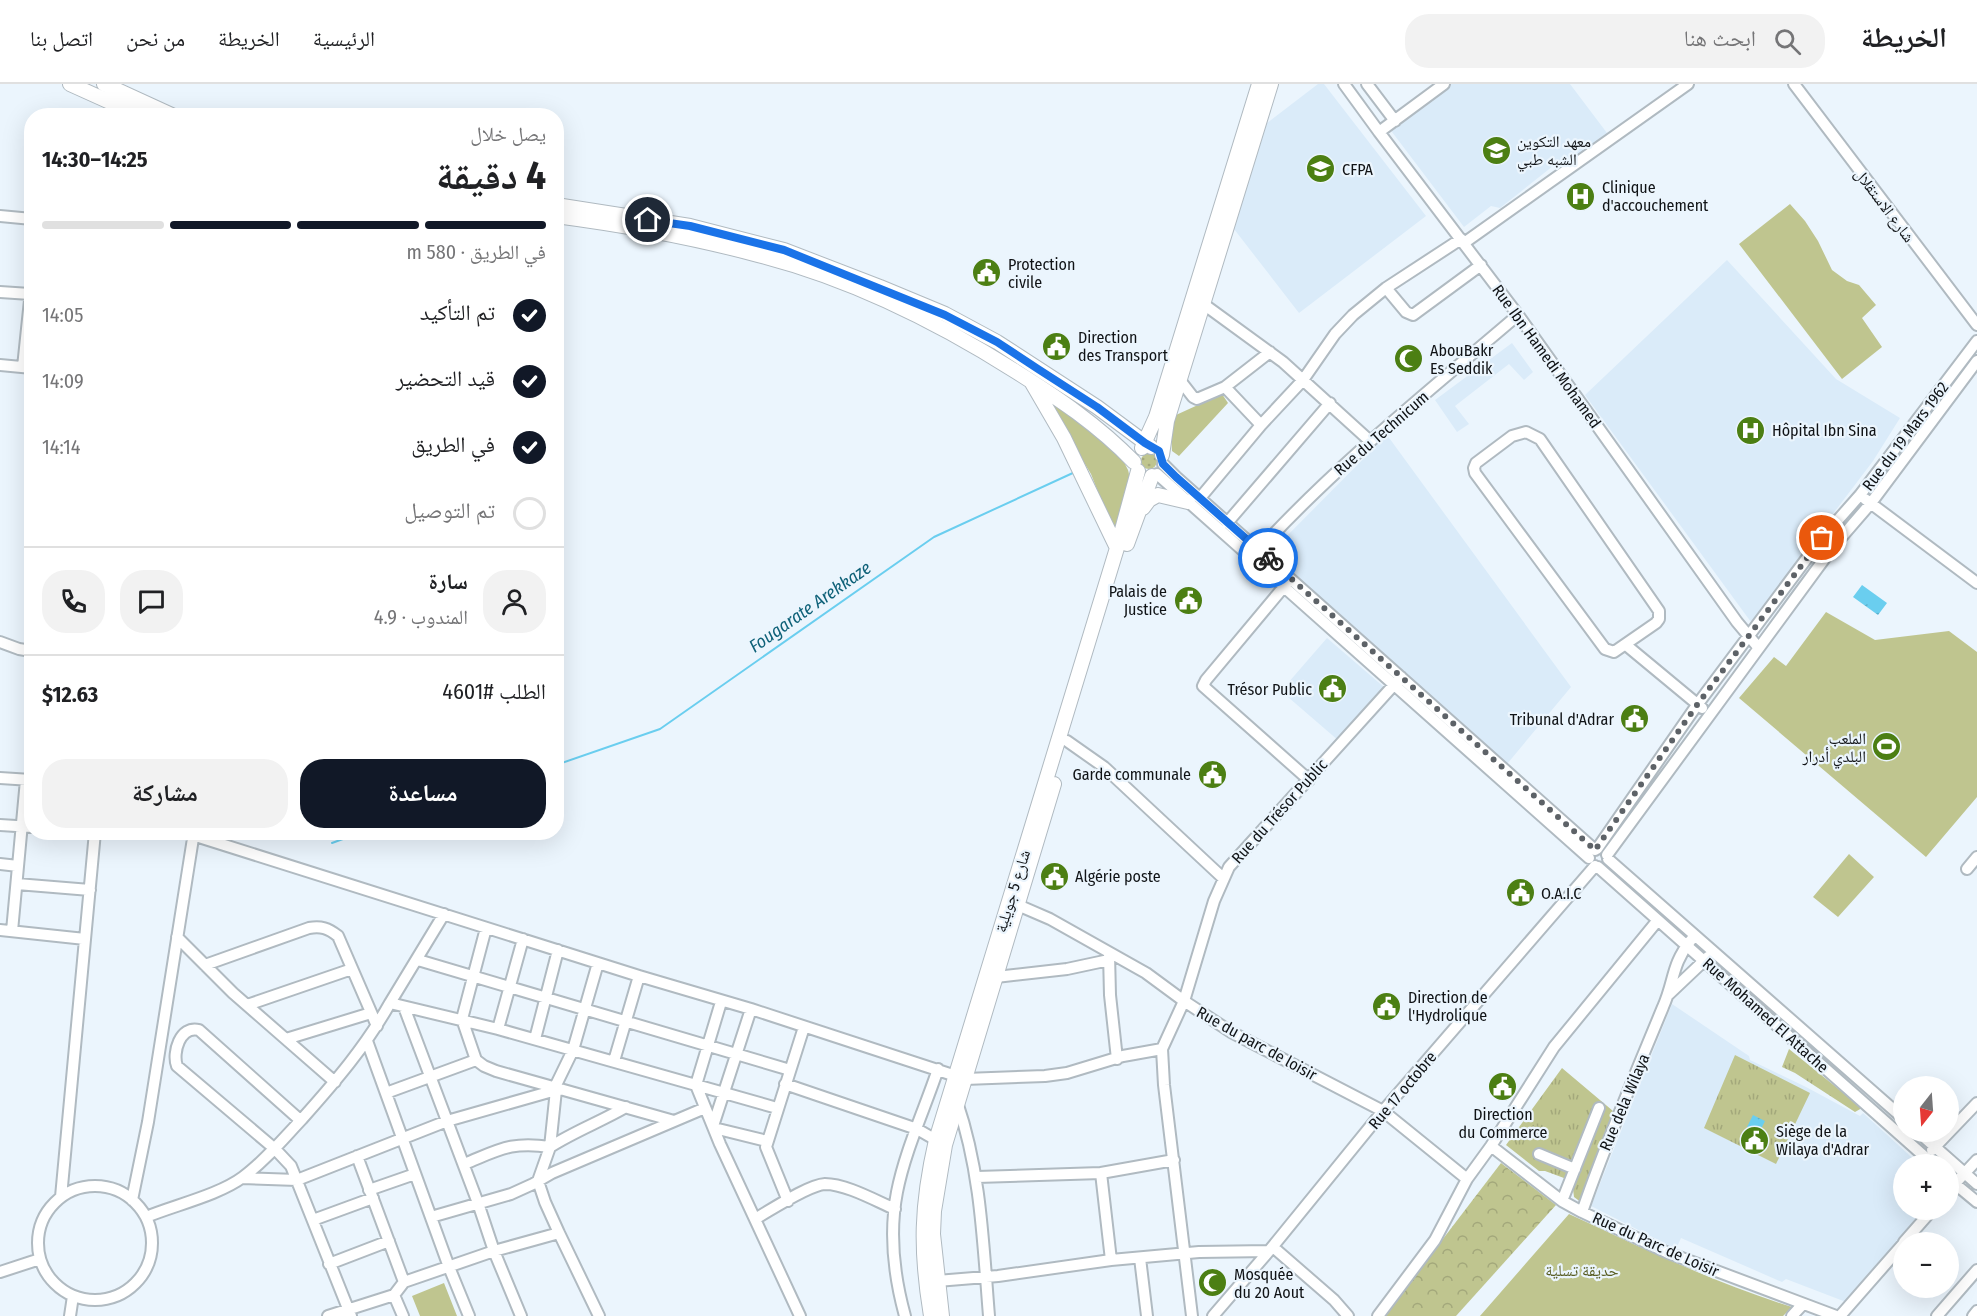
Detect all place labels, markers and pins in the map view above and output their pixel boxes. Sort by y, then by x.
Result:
place label: معهد التكوين الشبه طبي [1517,132,1591,172]
school or university icon: معهد التكوين الشبه طبي [1480,134,1512,166]
school or university icon: CFPA [1305,153,1337,185]
place label: CFPA [1342,160,1374,179]
place label: Clinique d'accouchement [1602,178,1709,215]
hospital icon: Clinique d'accouchement [1565,180,1597,212]
pin [622,194,673,245]
place label: Protection civile [1008,255,1075,292]
public building icon: Protection civile [971,257,1003,289]
place label: Direction des Transport [1078,328,1169,365]
public building icon: Direction des Transport [1041,330,1073,362]
place label: AbouBakr Es Seddik [1430,341,1494,378]
mosque icon: AbouBakr Es Seddik [1393,343,1425,375]
hospital icon: Hôpital Ibn Sina [1735,414,1767,446]
place label: Hôpital Ibn Sina [1772,421,1877,440]
pin [1796,512,1847,563]
place label: Palais de Justice [1109,582,1167,619]
public building icon: Palais de Justice [1172,584,1204,616]
public building icon: Trésor Public [1317,673,1349,705]
place label: Trésor Public [1227,680,1312,699]
public building icon: Tribunal d'Adrar [1619,703,1651,735]
place label: Tribunal d'Adrar [1510,710,1614,729]
place label: الملعب البلدي أدرار [1801,729,1866,769]
sports icon: الملعب البلدي أدرار [1871,731,1903,763]
public building icon: Garde communale [1196,758,1228,790]
place label: Garde communale [1073,765,1191,784]
public building icon: Algérie poste [1038,860,1070,892]
place label: Algérie poste [1075,867,1161,886]
public building icon: O.A.I.C [1504,877,1536,909]
place label: O.A.I.C [1541,884,1581,903]
place label: Direction de l'Hydrolique [1408,988,1488,1025]
public building icon: Direction de l'Hydrolique [1371,990,1403,1022]
public building icon: Direction du Commerce [1487,1070,1519,1102]
place label: Direction du Commerce [1458,1105,1548,1142]
place label: Siège de la Wilaya d'Adrar [1776,1122,1870,1159]
public building icon: Siège de la Wilaya d'Adrar [1739,1124,1771,1156]
place label: Mosquée du 20 Aout [1234,1265,1305,1302]
mosque icon: Mosquée du 20 Aout [1197,1267,1229,1299]

